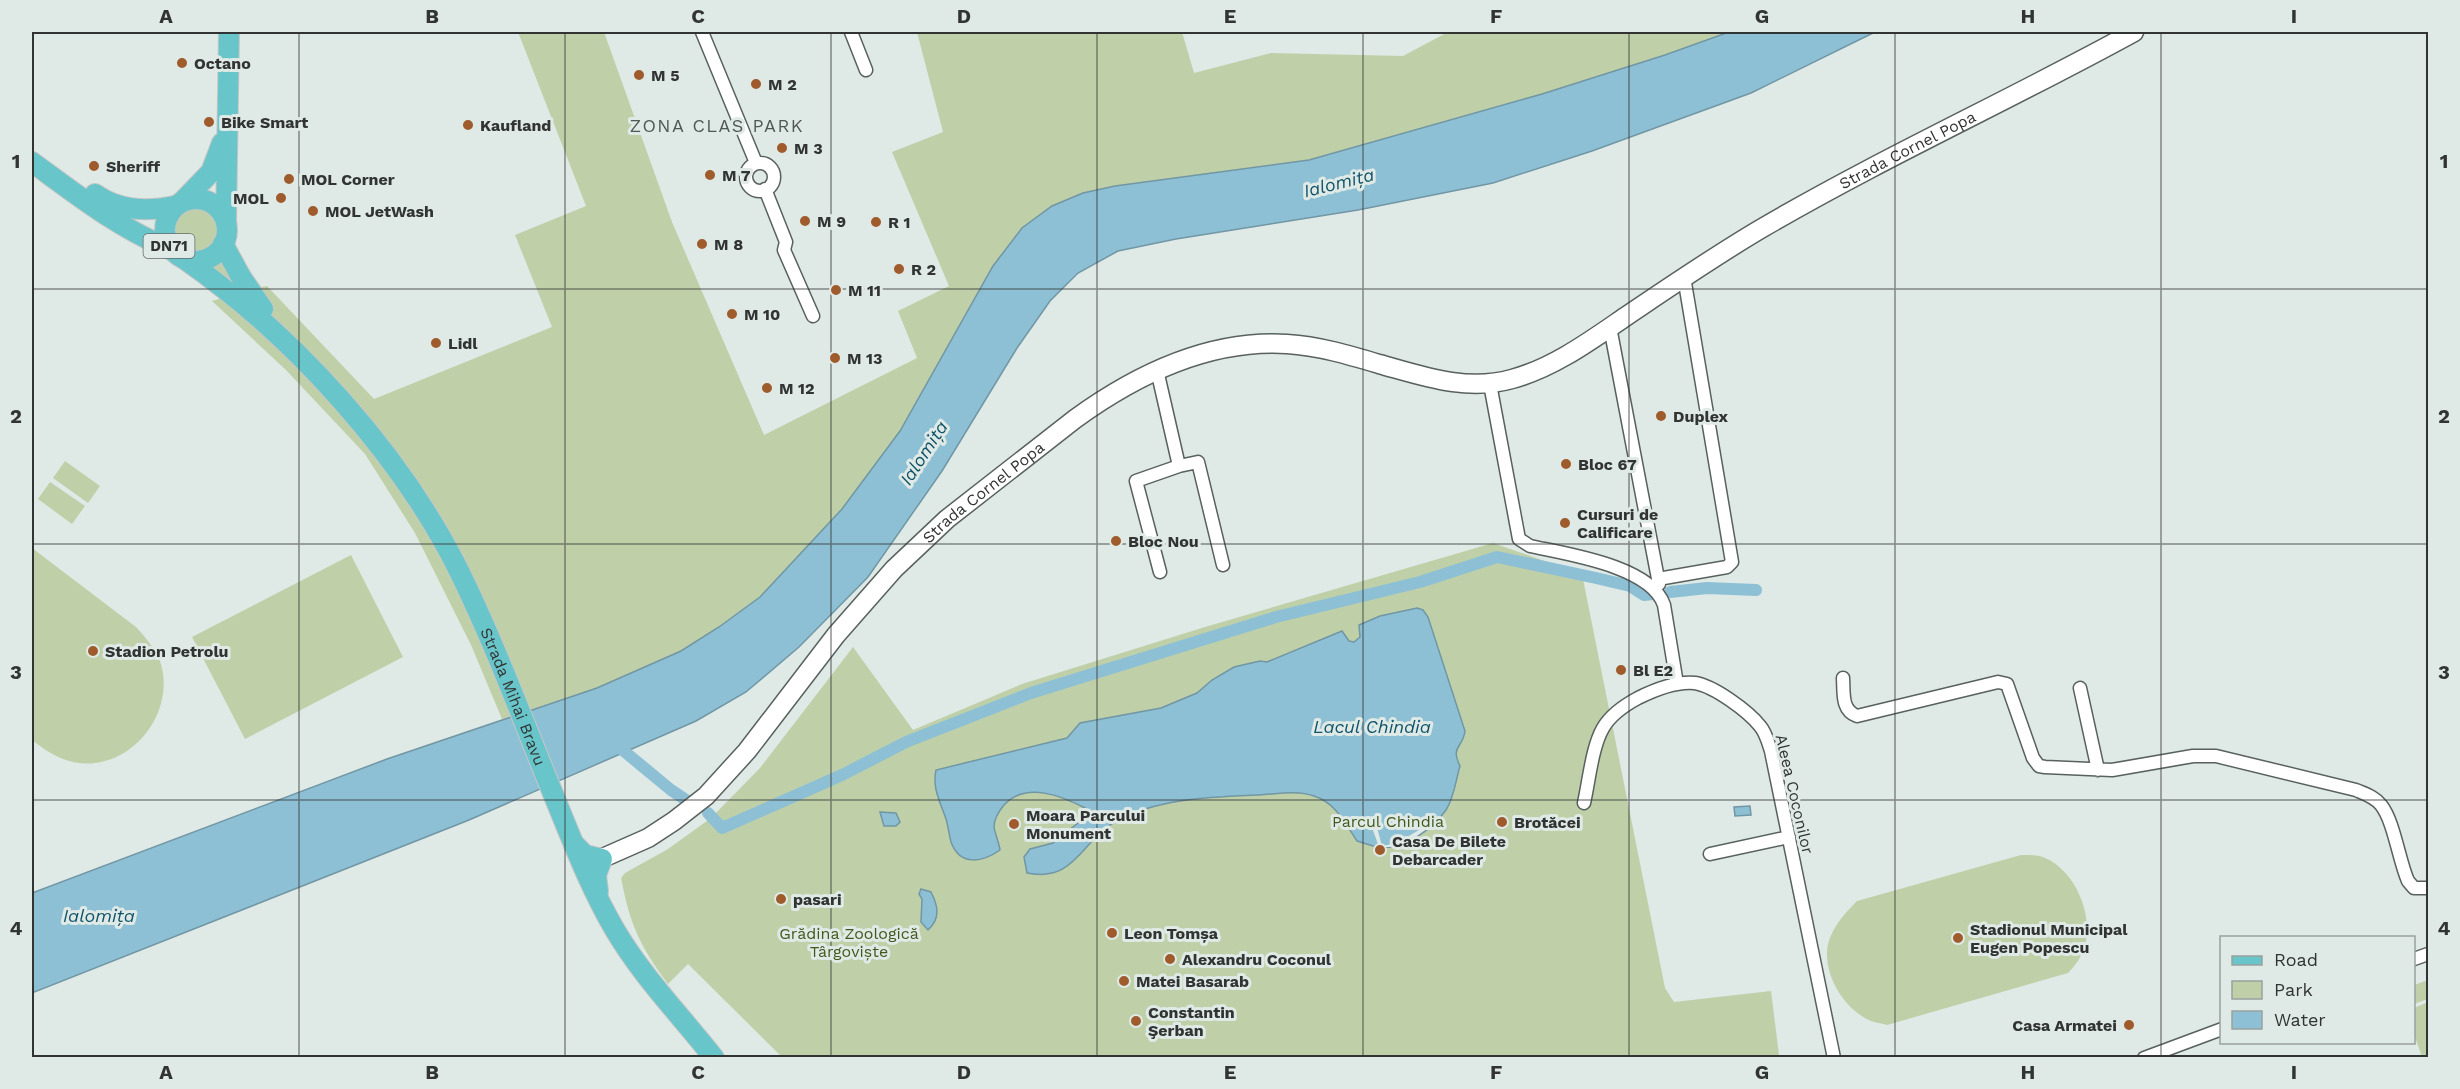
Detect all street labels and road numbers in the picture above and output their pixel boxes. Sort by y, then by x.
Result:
street label: Strada Cornel Popa [1836,107,1979,193]
road number: DN71 [144,234,195,258]
street label: Strada Cornel Popa [919,438,1048,547]
street label: Strada Mihai Bravu [476,625,550,768]
street label: Aleea Coconilor [1771,732,1818,856]

